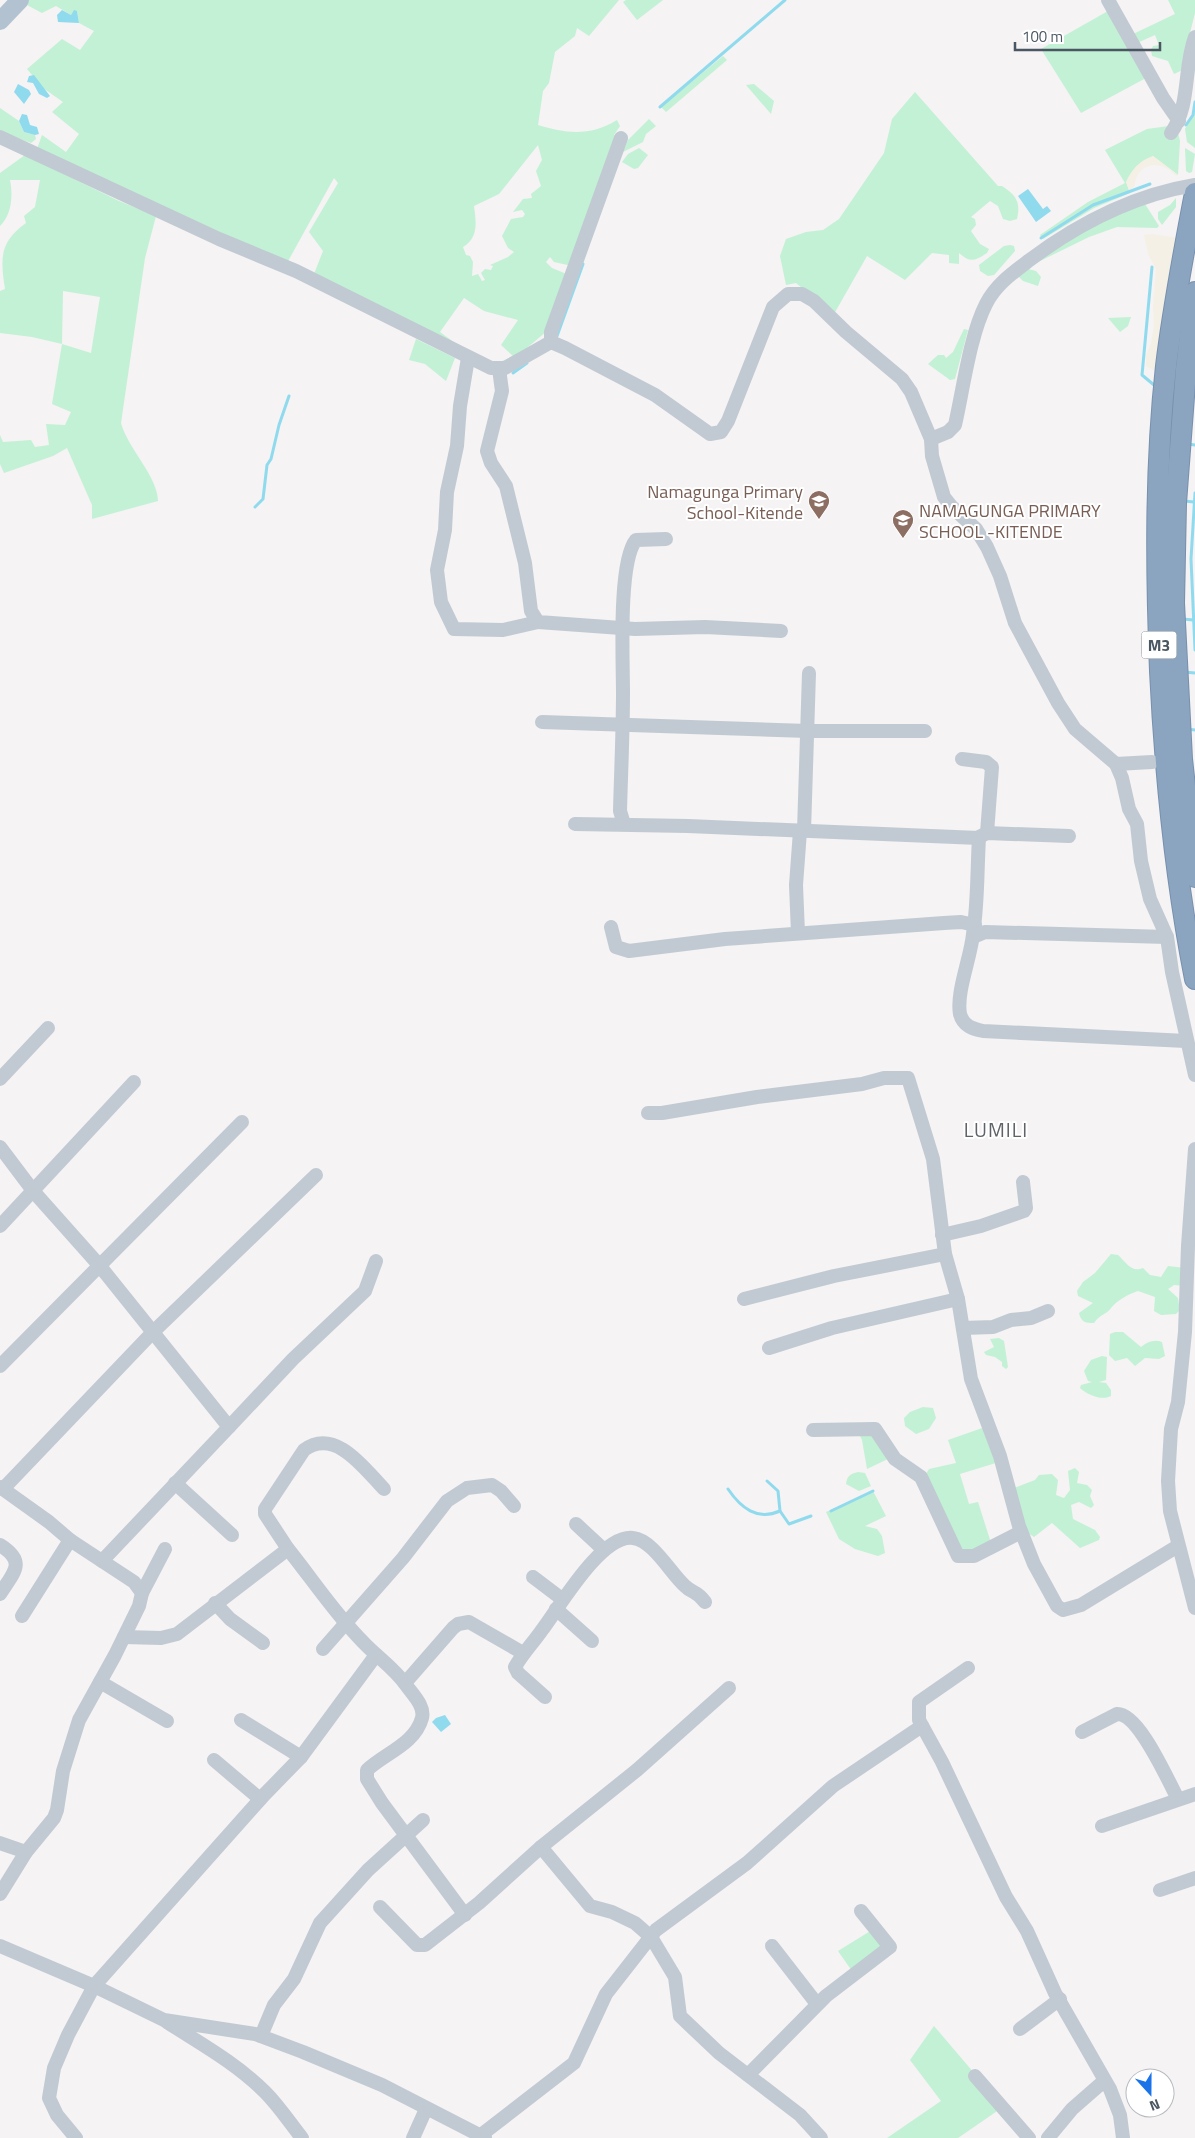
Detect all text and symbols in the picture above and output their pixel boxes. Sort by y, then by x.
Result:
scale bar [1015,20,1160,52]
text: 100 m [1022,25,1063,48]
place label: Namagunga Primary School-Kitende [647,478,803,526]
school or university icon: Namagunga Primary School-Kitende [807,489,831,520]
place label: NAMAGUNGA PRIMARY SCHOOL -KITENDE [919,497,1101,545]
school or university icon: NAMAGUNGA PRIMARY SCHOOL -KITENDE [891,508,915,539]
road number: M3 [1142,632,1176,658]
district label: LUMILI [964,1114,1028,1145]
north arrow [1125,2068,1175,2118]
text: N [1147,2094,1163,2117]

